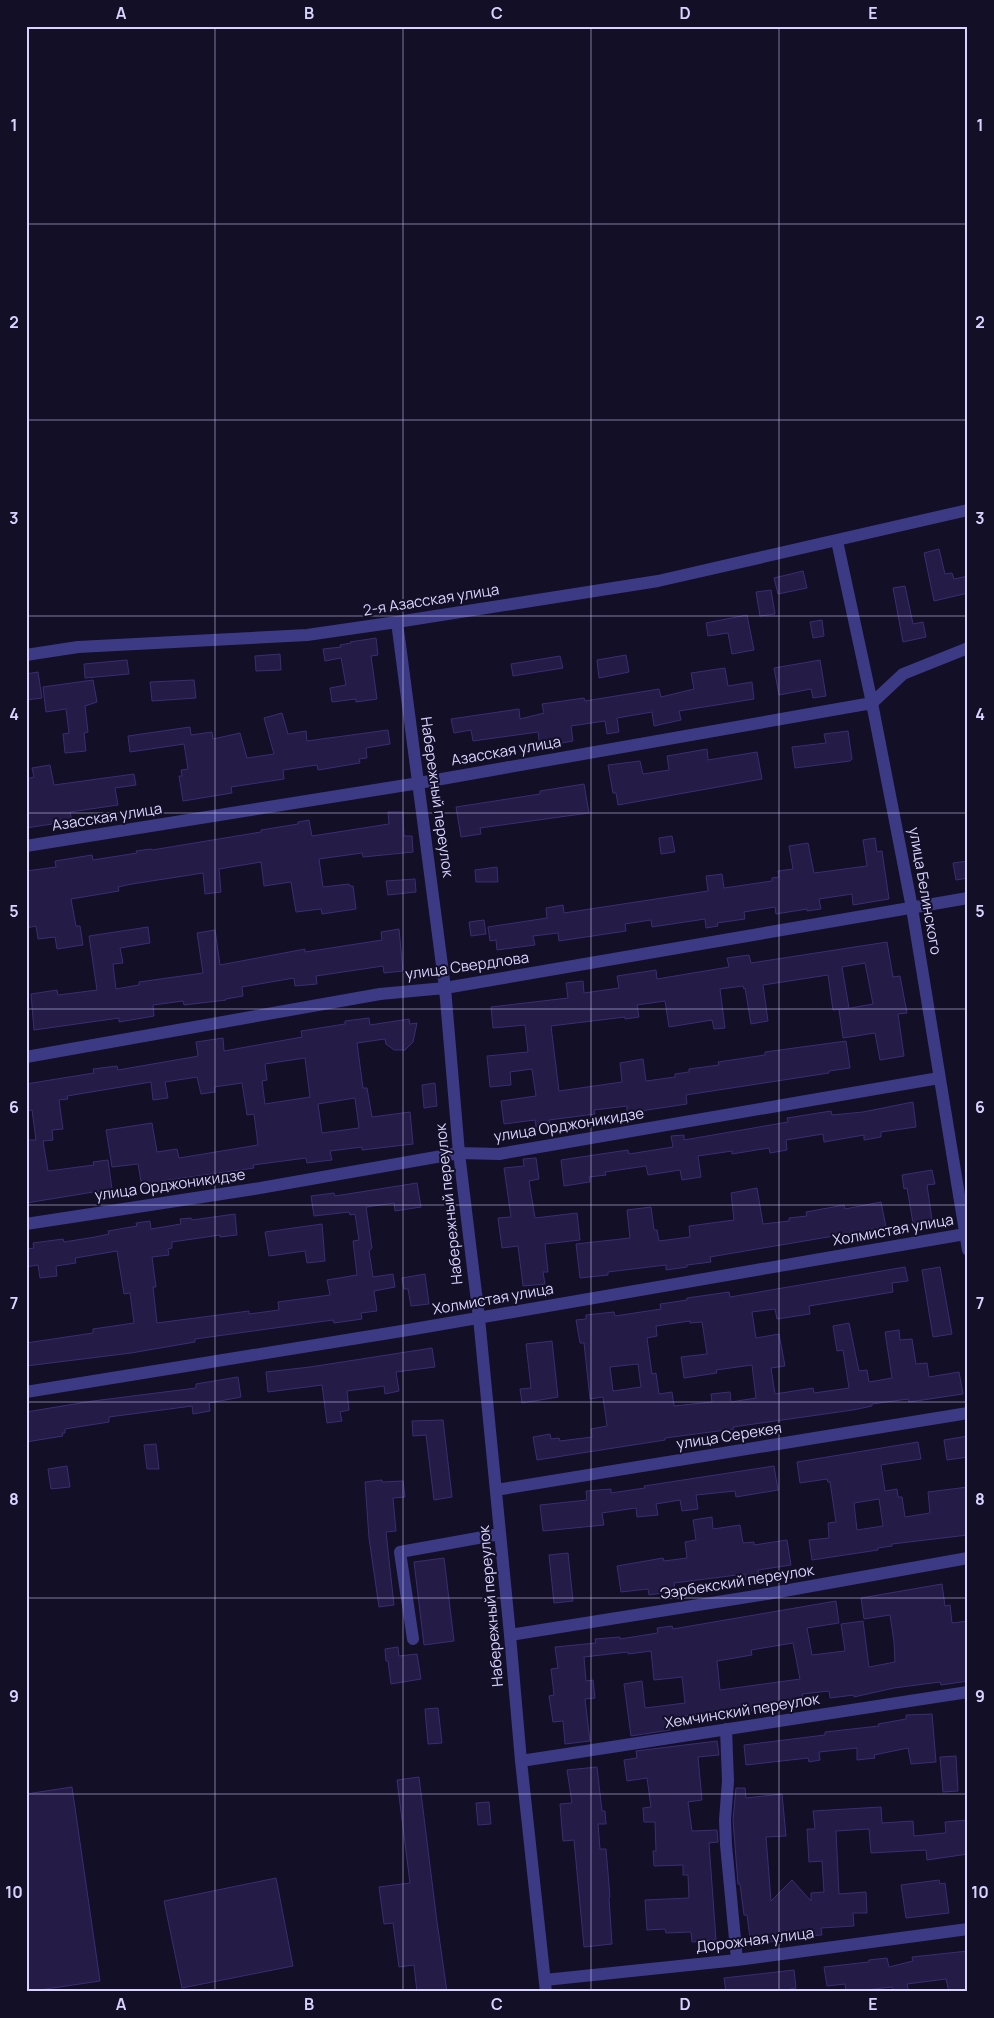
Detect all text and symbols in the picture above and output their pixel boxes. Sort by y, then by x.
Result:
text: A [116,2,127,24]
text: B [304,2,314,24]
text: C [491,2,503,24]
text: D [679,2,691,24]
text: E [868,2,878,24]
text: 1 [10,114,18,136]
text: 1 [976,114,984,136]
text: 2 [9,311,19,333]
text: 2 [975,311,985,333]
text: 3 [9,507,19,529]
text: 3 [975,507,985,529]
street label: 2-я Азасская улица [361,578,500,621]
text: 4 [9,703,19,725]
text: 4 [975,703,985,725]
street label: Набережный переулок [416,715,459,879]
street label: Азасская улица [449,731,563,771]
street label: Азасская улица [50,797,164,836]
street label: улица Белинского [904,825,947,957]
text: 5 [9,900,19,922]
text: 5 [975,900,985,922]
street label: улица Свердлова [404,946,530,985]
text: 6 [9,1096,19,1118]
text: 6 [975,1096,985,1118]
street label: улица Орджоникидзе [492,1102,646,1147]
street label: Набережный переулок [430,1122,467,1286]
street label: улица Орджоникидзе [93,1164,247,1205]
street label: Холмистая улица [831,1209,955,1250]
street label: Холмистая улица [431,1278,555,1319]
text: 7 [10,1292,18,1314]
text: 7 [976,1292,984,1314]
street label: улица Серекея [675,1417,783,1454]
text: 8 [9,1488,19,1510]
text: 8 [975,1488,985,1510]
street label: Набережный переулок [473,1524,508,1688]
street label: Ээрбекский переулок [658,1559,816,1604]
text: 9 [9,1685,19,1707]
text: 9 [975,1685,985,1707]
street label: Хемчинский переулок [663,1688,822,1733]
text: 10 [5,1881,23,1903]
text: 10 [971,1881,989,1903]
street label: Дорожная улица [695,1922,815,1957]
text: A [116,1993,127,2015]
text: B [304,1993,314,2015]
text: C [491,1993,503,2015]
text: D [679,1993,691,2015]
text: E [868,1993,878,2015]

